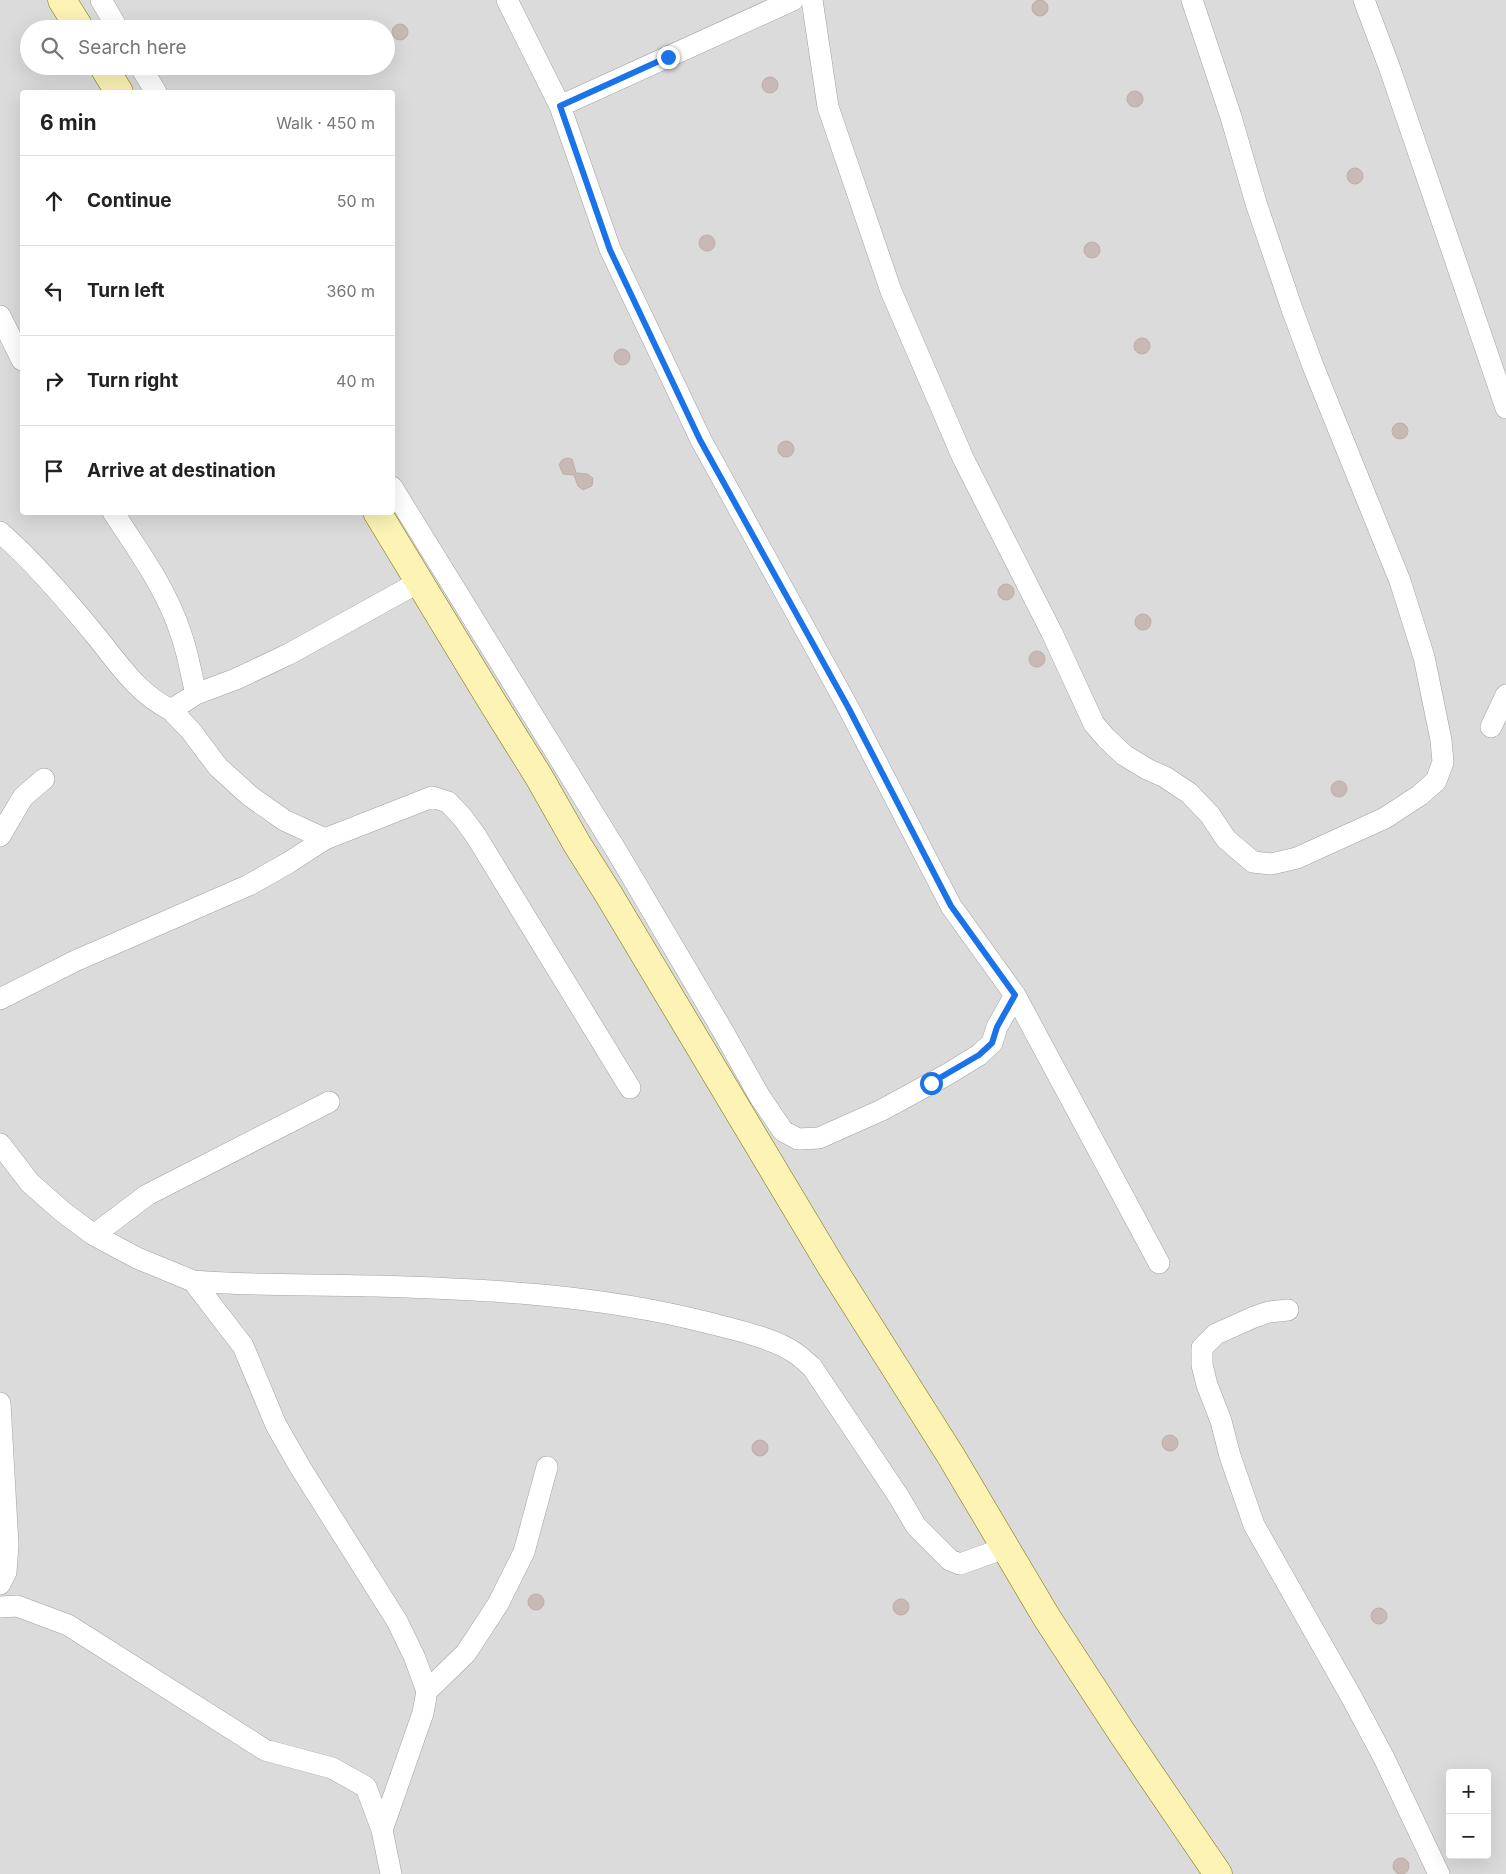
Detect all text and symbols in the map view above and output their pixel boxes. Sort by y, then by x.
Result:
search box [20,20,395,75]
icon: search [38,34,66,62]
text: Search here [78,36,187,59]
route end [657,46,680,69]
text: 6 min [40,110,97,135]
text: Walk · 450 m [276,113,375,133]
icon: ahead [40,187,68,215]
text: Continue [87,189,172,212]
text: 50 m [337,191,375,211]
icon: left [40,277,68,305]
text: Turn left [87,279,165,302]
text: 360 m [327,281,375,301]
icon: right [40,367,68,395]
text: Turn right [87,369,178,392]
text: 40 m [336,371,375,391]
icon: arrive [40,457,68,485]
text: Arrive at destination [87,459,276,482]
route start [920,1072,943,1095]
map controls [1446,1769,1491,1859]
button: + [1446,1769,1491,1814]
button: − [1446,1814,1491,1859]

